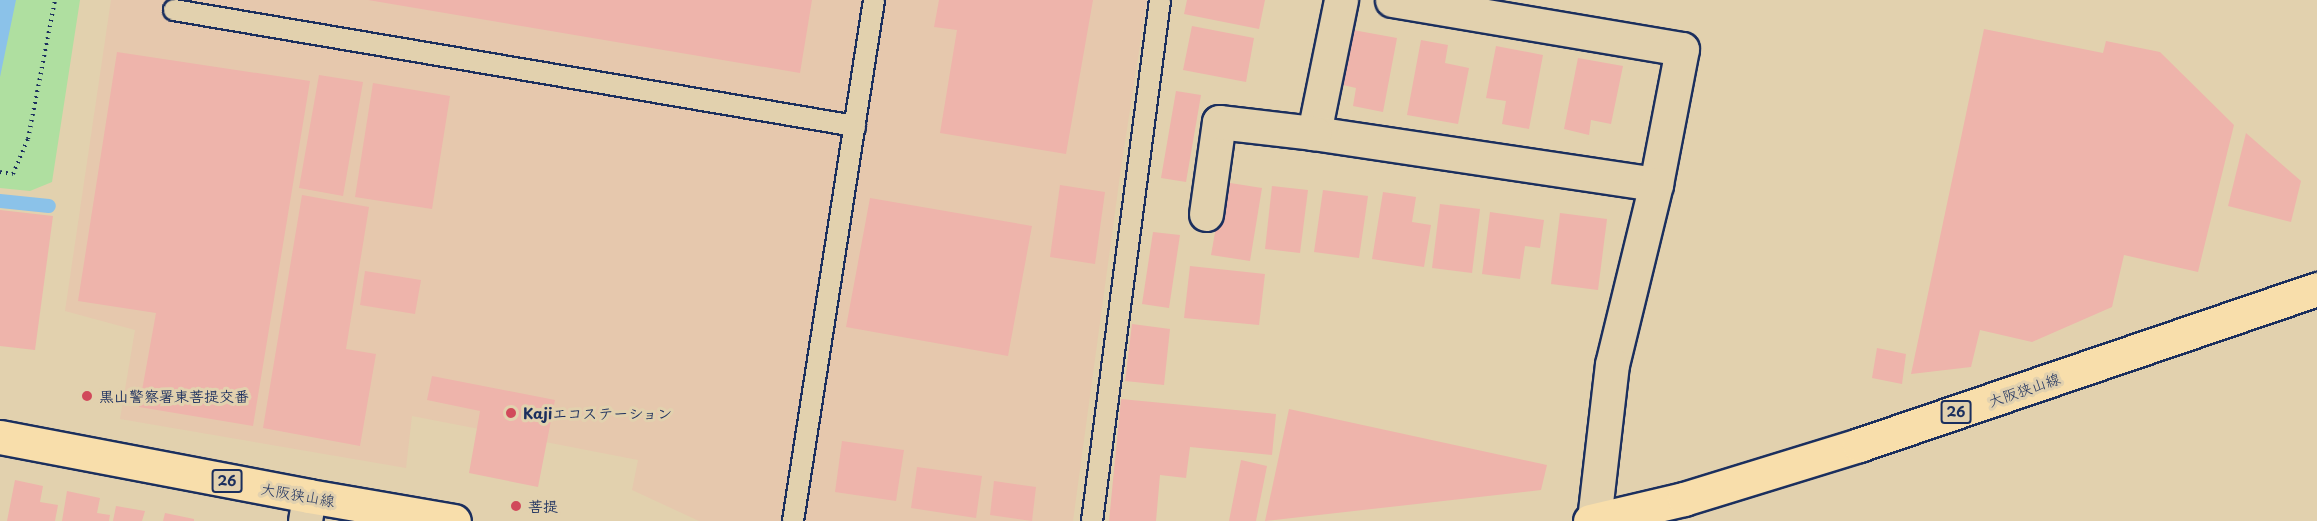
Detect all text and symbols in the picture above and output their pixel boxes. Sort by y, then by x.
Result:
street label: 大阪狭山線 [1986,368,2062,410]
place label: 黒山警察署東菩提交番 [99,387,249,405]
marker: 黒山警察署東菩提交番 [80,389,94,403]
road number: 26 [1940,401,1972,423]
place label: Kajiエコステーション [523,404,672,422]
marker: Kajiエコステーション [504,406,518,420]
road number: 26 [210,470,244,492]
street label: 大阪狭山線 [260,479,336,509]
place label: 菩提 [528,497,558,515]
marker: 菩提 [509,499,523,513]

